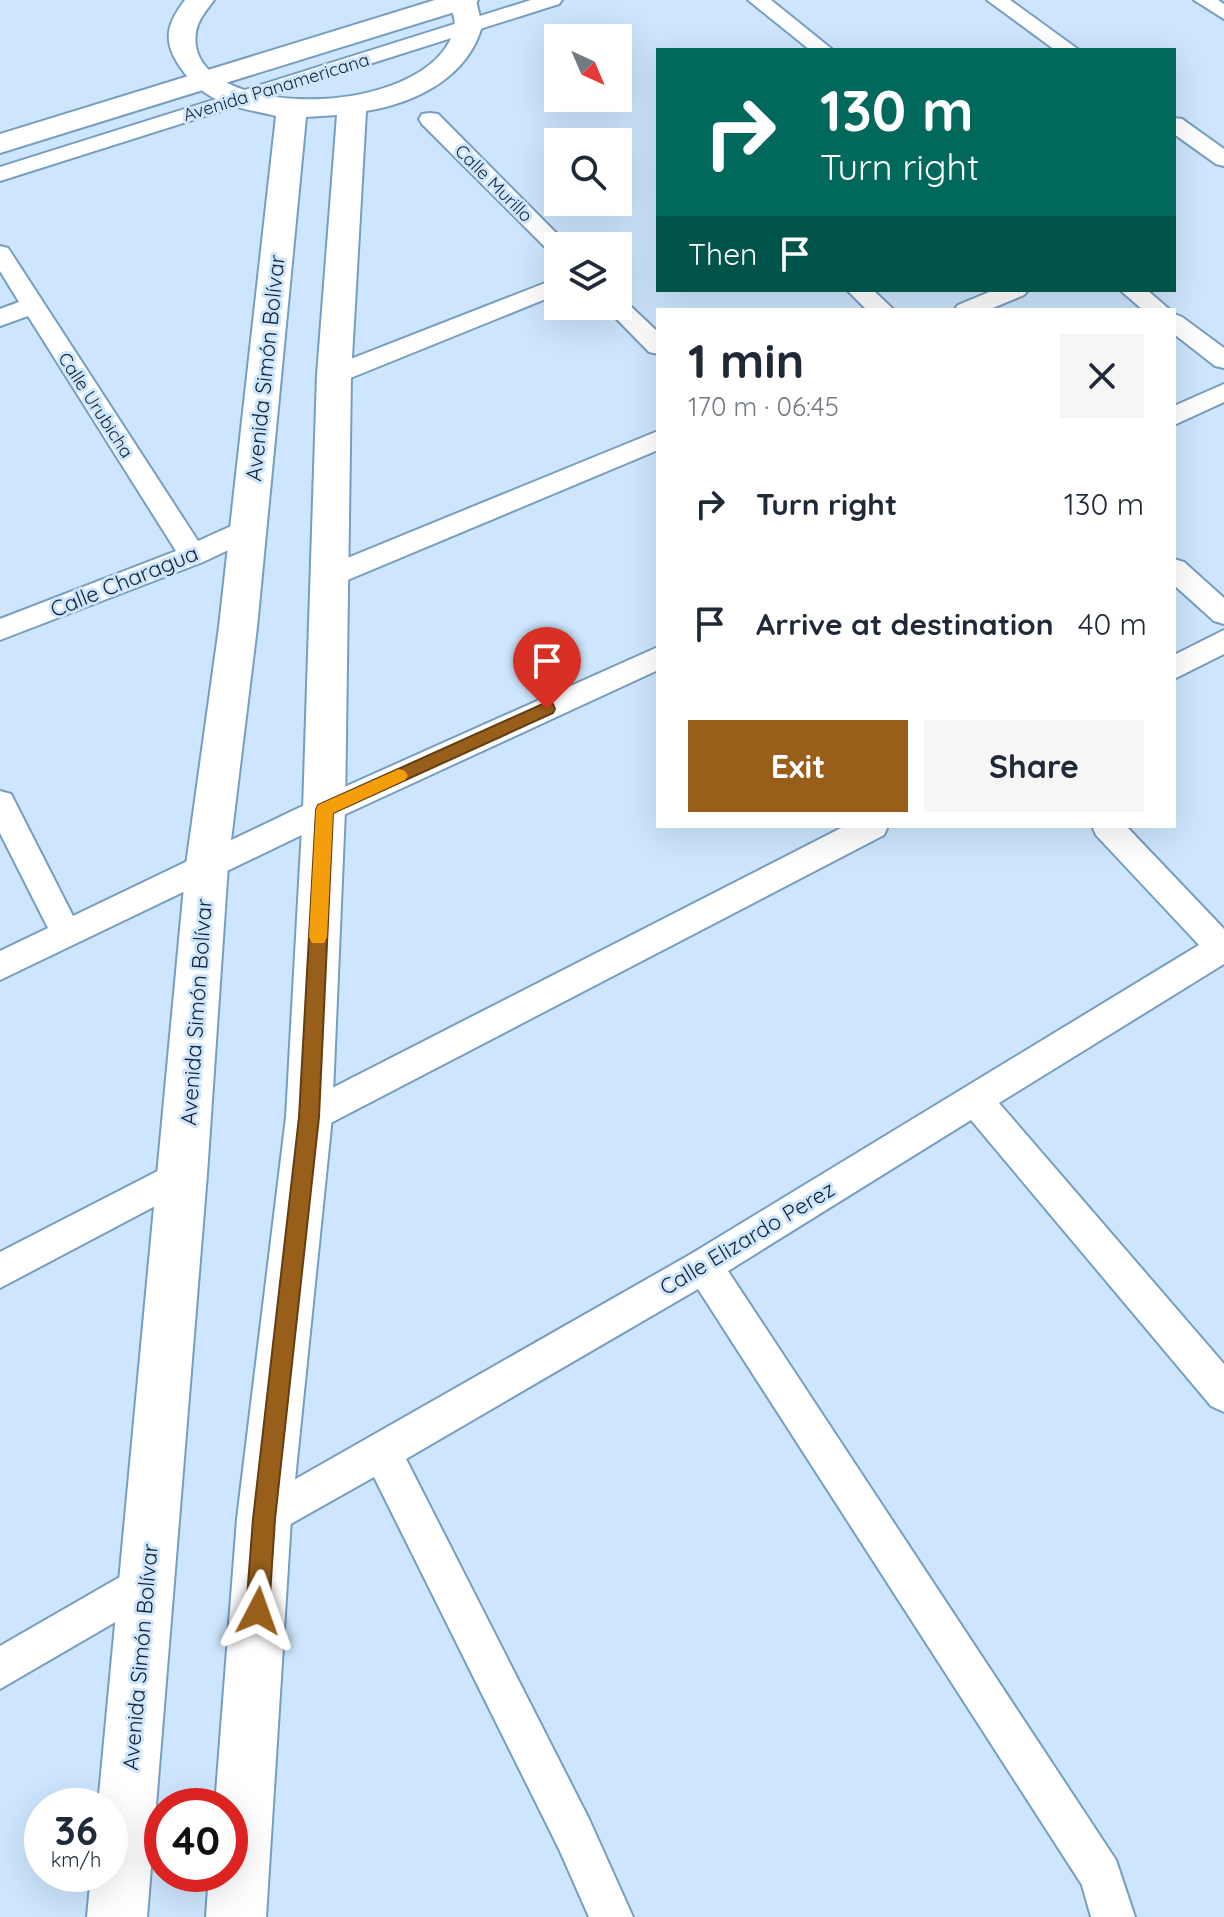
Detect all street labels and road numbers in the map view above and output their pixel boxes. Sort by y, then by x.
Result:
street label: Avenida Panamericana [180,48,372,126]
street label: Calle Murillo [450,139,538,227]
street label: Avenida Simón Bolívar [239,253,291,483]
street label: Calle Urubicha [53,348,139,462]
street label: Calle Charagua [46,539,202,623]
street label: Avenida Simón Bolívar [174,897,218,1126]
street label: Calle Elizardo Perez [654,1175,840,1301]
street label: Avenida Simón Bolívar [116,1542,164,1772]

